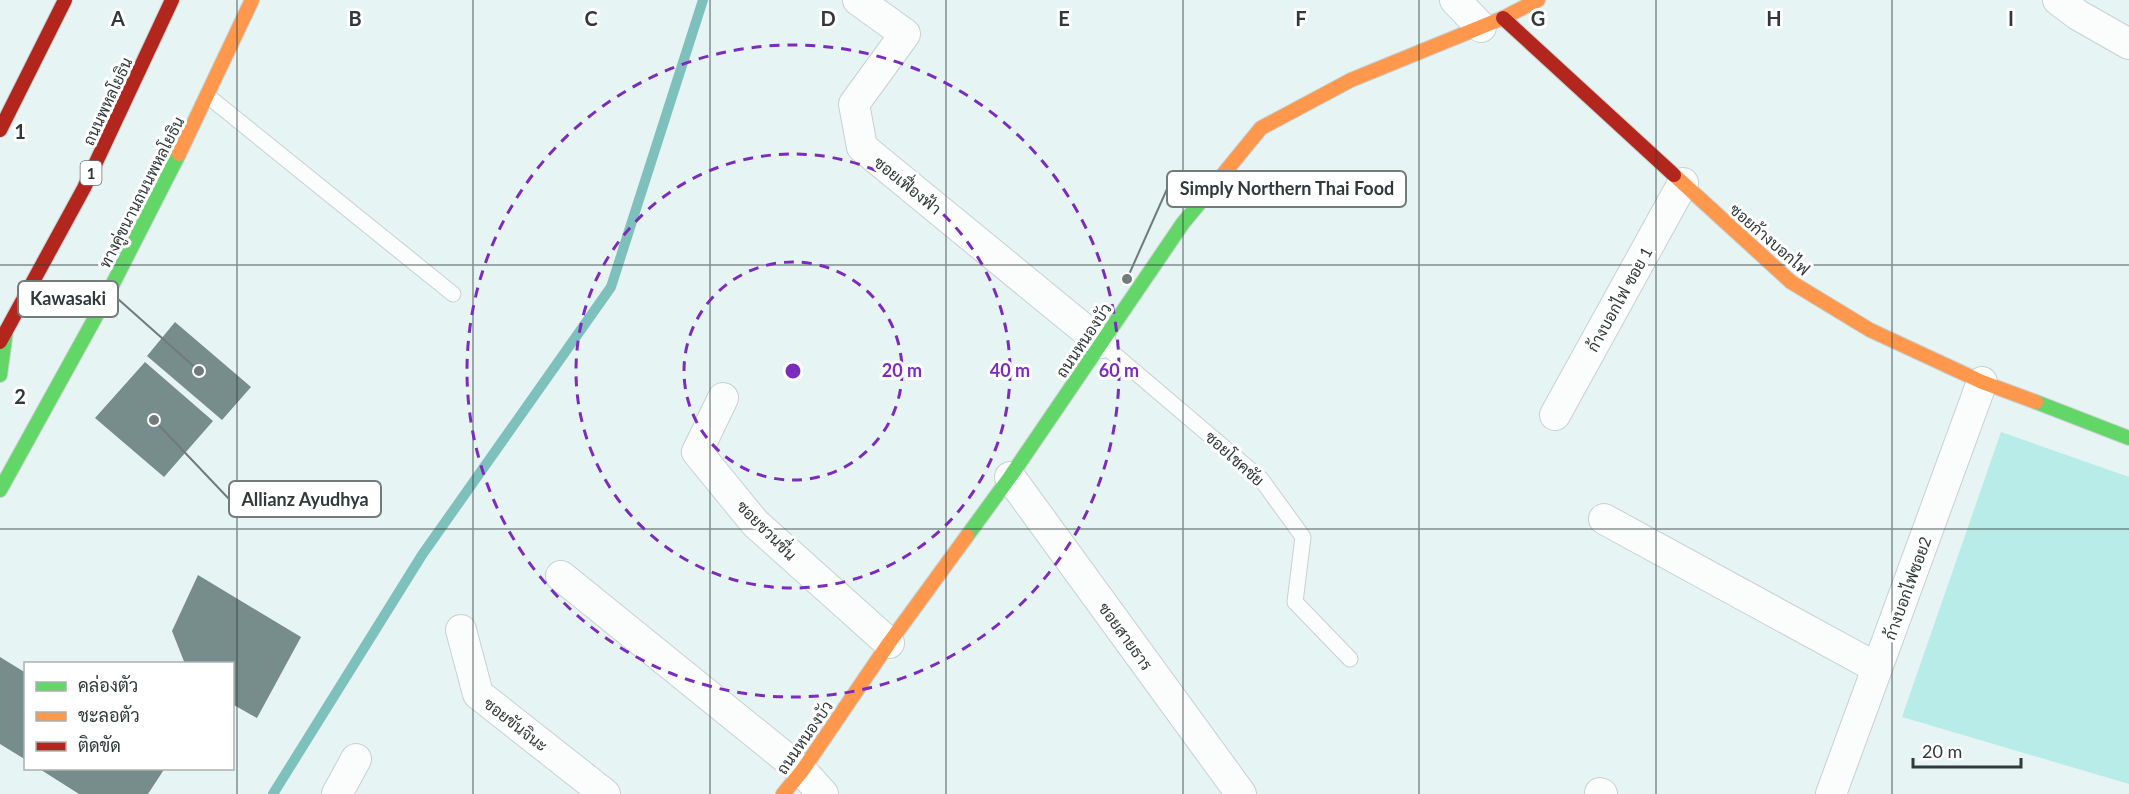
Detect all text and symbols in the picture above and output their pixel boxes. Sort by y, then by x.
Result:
text: A [110,6,125,30]
text: B [348,6,362,30]
text: C [584,6,598,30]
text: D [820,6,836,30]
text: E [1058,6,1070,30]
text: F [1295,6,1307,30]
text: G [1531,6,1545,30]
text: H [1766,6,1782,30]
text: I [2008,6,2014,30]
street label: ถนนพหลโยธิน [77,54,136,148]
street label: ทางคู่ขนานถนนพหลโยธิน [94,113,190,272]
text: 1 [14,119,26,143]
street label: ซอยเฟื่องฟ้า [871,149,948,218]
road number: 1 [80,161,101,185]
callout: Simply Northern Thai Food [1167,171,1406,207]
text: Simply Northern Thai Food [1180,177,1394,199]
street label: ซอยก้างบอกไฟ [1726,198,1814,279]
street label: ก้างบอกไฟ ซอย 1 [1582,243,1656,355]
callout: Kawasaki [18,281,118,317]
text: Kawasaki [30,287,106,309]
street label: ถนนหนองบัว [1051,299,1115,381]
text: 20 m [882,359,922,381]
text: 40 m [990,359,1030,381]
text: 60 m [1099,359,1139,381]
centre of rings [783,361,803,381]
text: 2 [14,384,26,408]
street label: ซอยโชคชัย [1202,426,1269,489]
callout: Allianz Ayudhya [229,481,381,517]
text: Allianz Ayudhya [240,488,369,510]
street label: ซอยชวนชื่น [733,493,804,564]
street label: ก้างบอกไฟซอย2 [1879,533,1935,642]
street label: ซอยสายธาร [1095,599,1157,674]
legend [24,662,234,770]
text: คล่องตัว [78,674,138,696]
street label: ซอยขันจินะ [480,693,552,755]
street label: ถนนหนองบัว [772,697,836,777]
text: ชะลอตัว [78,704,140,726]
scale bar [1913,731,2021,769]
text: ติดขัด [78,734,121,756]
text: 20 m [1922,740,1962,762]

